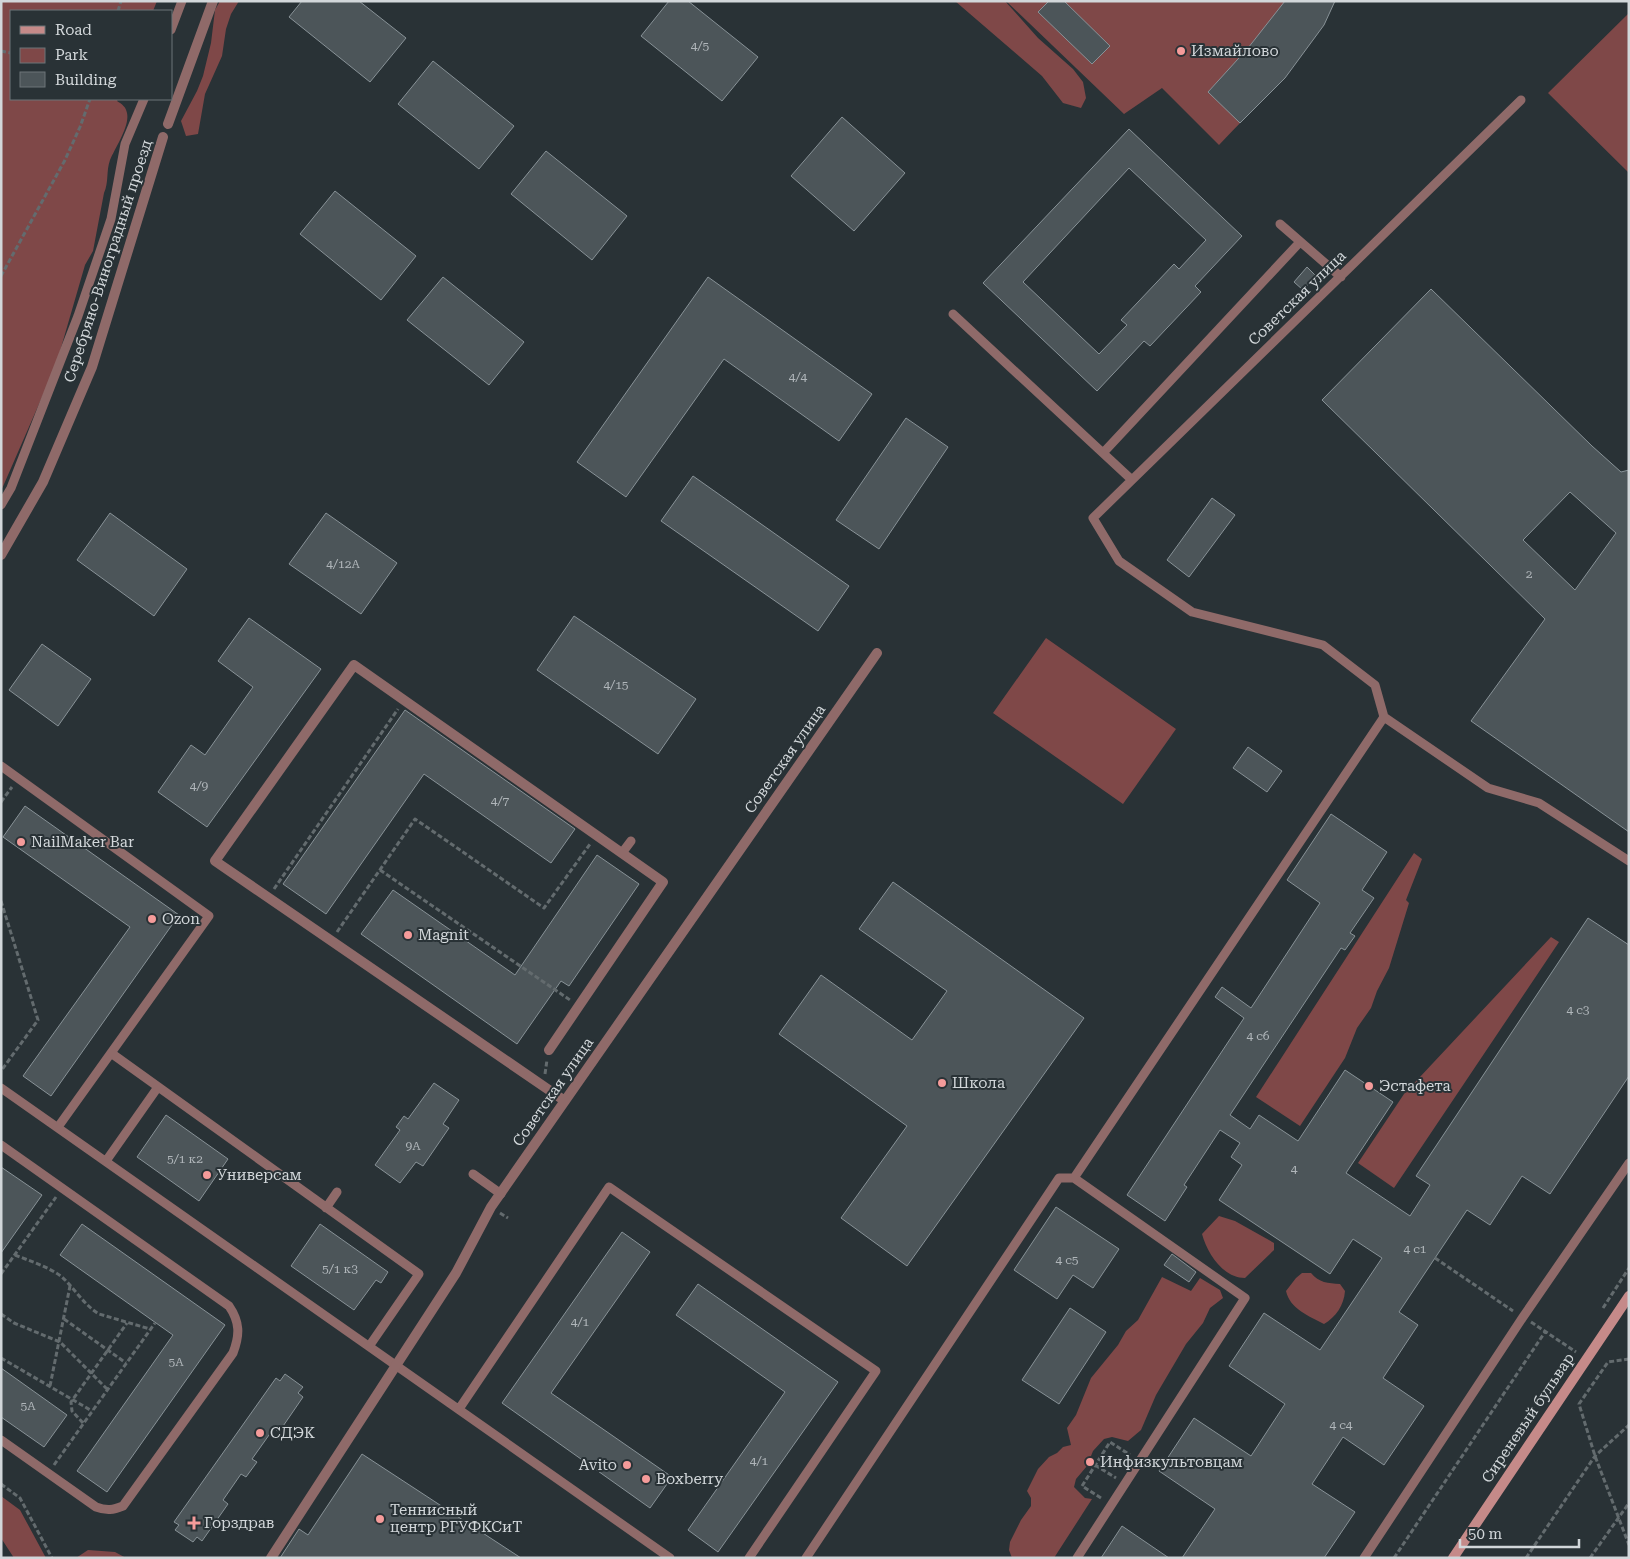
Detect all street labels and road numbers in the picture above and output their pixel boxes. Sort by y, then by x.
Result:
street label: Серебряно-Виноградный проезд [60,137,156,385]
street label: Советская улица [1244,247,1350,349]
street label: Советская улица [741,701,829,817]
street label: Советская улица [509,1034,597,1150]
street label: Сиреневый бульвар [1478,1349,1578,1486]

